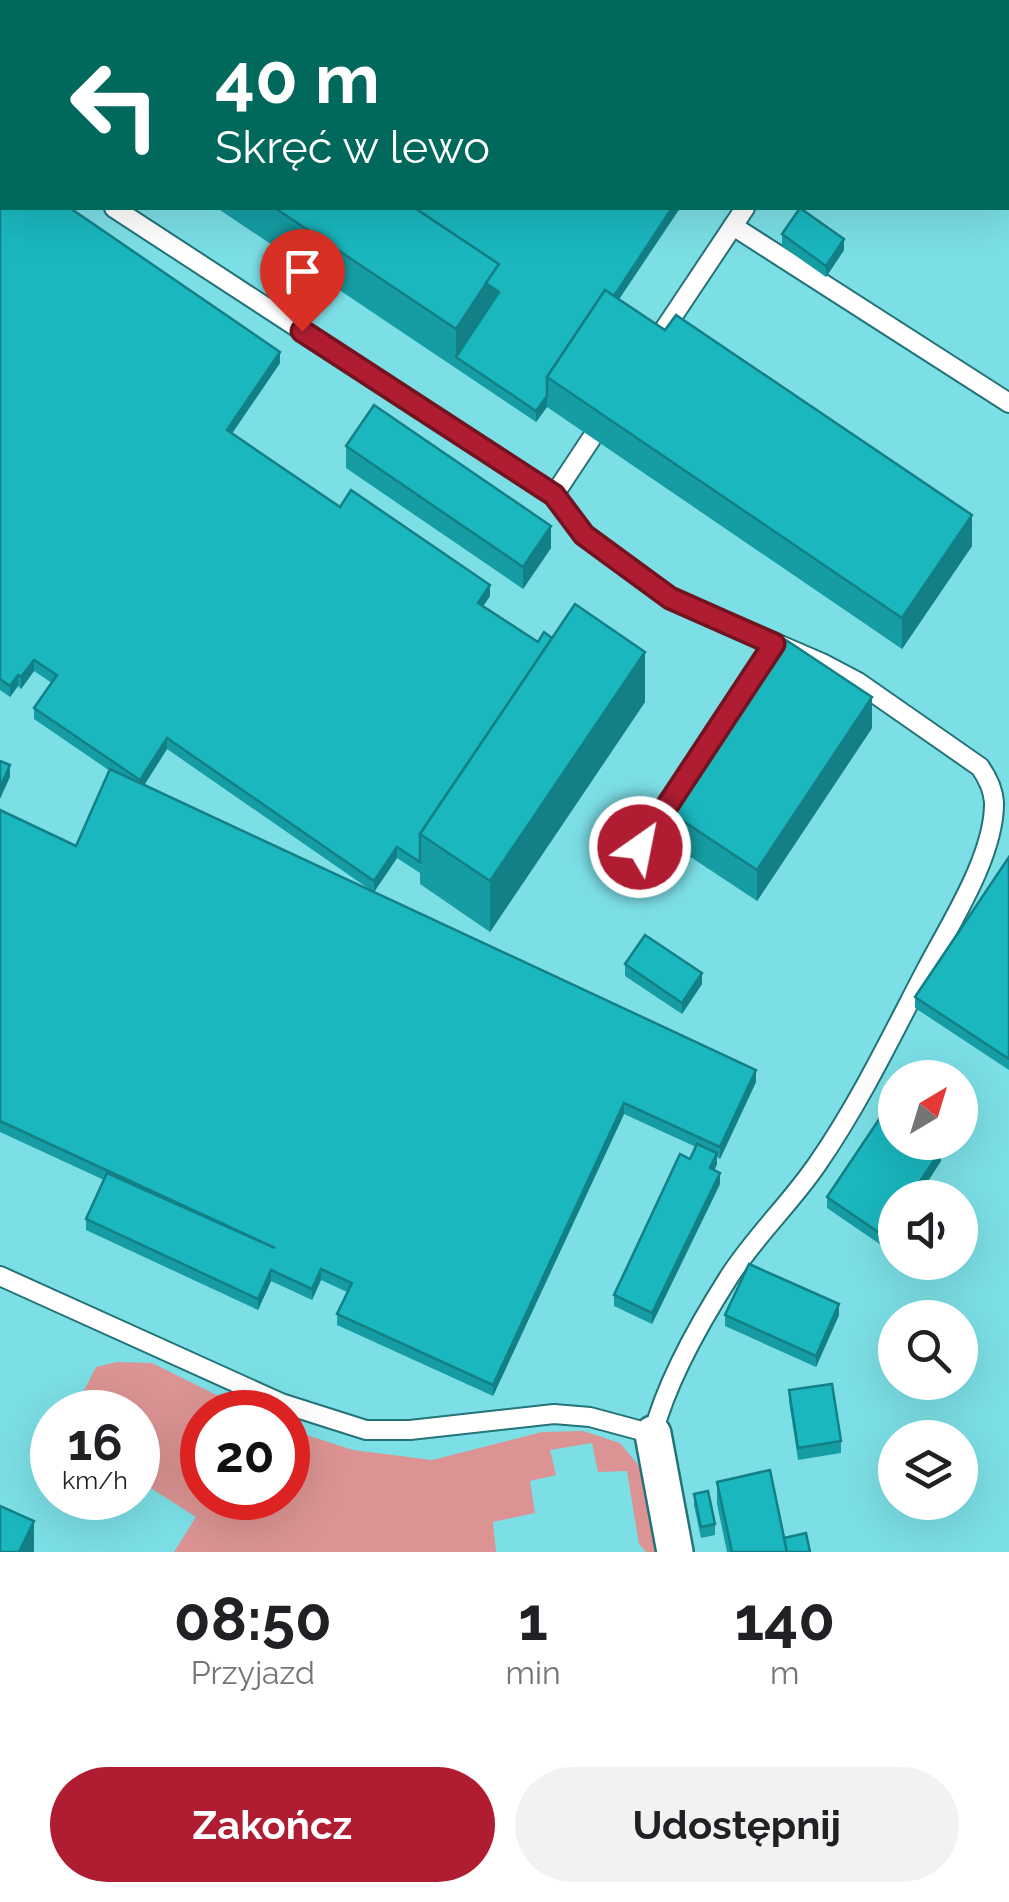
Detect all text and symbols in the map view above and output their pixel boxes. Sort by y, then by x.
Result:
text: 40 m [215,37,380,119]
icon: left [50,40,180,170]
text: Skręć w lewo [215,121,490,174]
pin [260,229,345,332]
icon: arrive [275,244,330,299]
position arrow [588,795,692,899]
north arrow [878,1060,978,1160]
map controls [878,1060,978,1520]
button: sound [878,1180,978,1280]
button: search [878,1300,978,1400]
speed limit sign: 20 [180,1390,310,1520]
text: 16 [67,1413,123,1472]
button: layers [878,1420,978,1520]
text: km/h [62,1465,128,1495]
text: 08:50 [174,1584,332,1654]
text: 1 [518,1584,548,1654]
text: 140 [734,1584,835,1654]
text: Przyjazd [191,1654,315,1691]
text: min [506,1654,561,1691]
text: m [770,1654,800,1691]
button: Zakończ [50,1767,495,1882]
button: Udostępnij [515,1767,959,1882]

